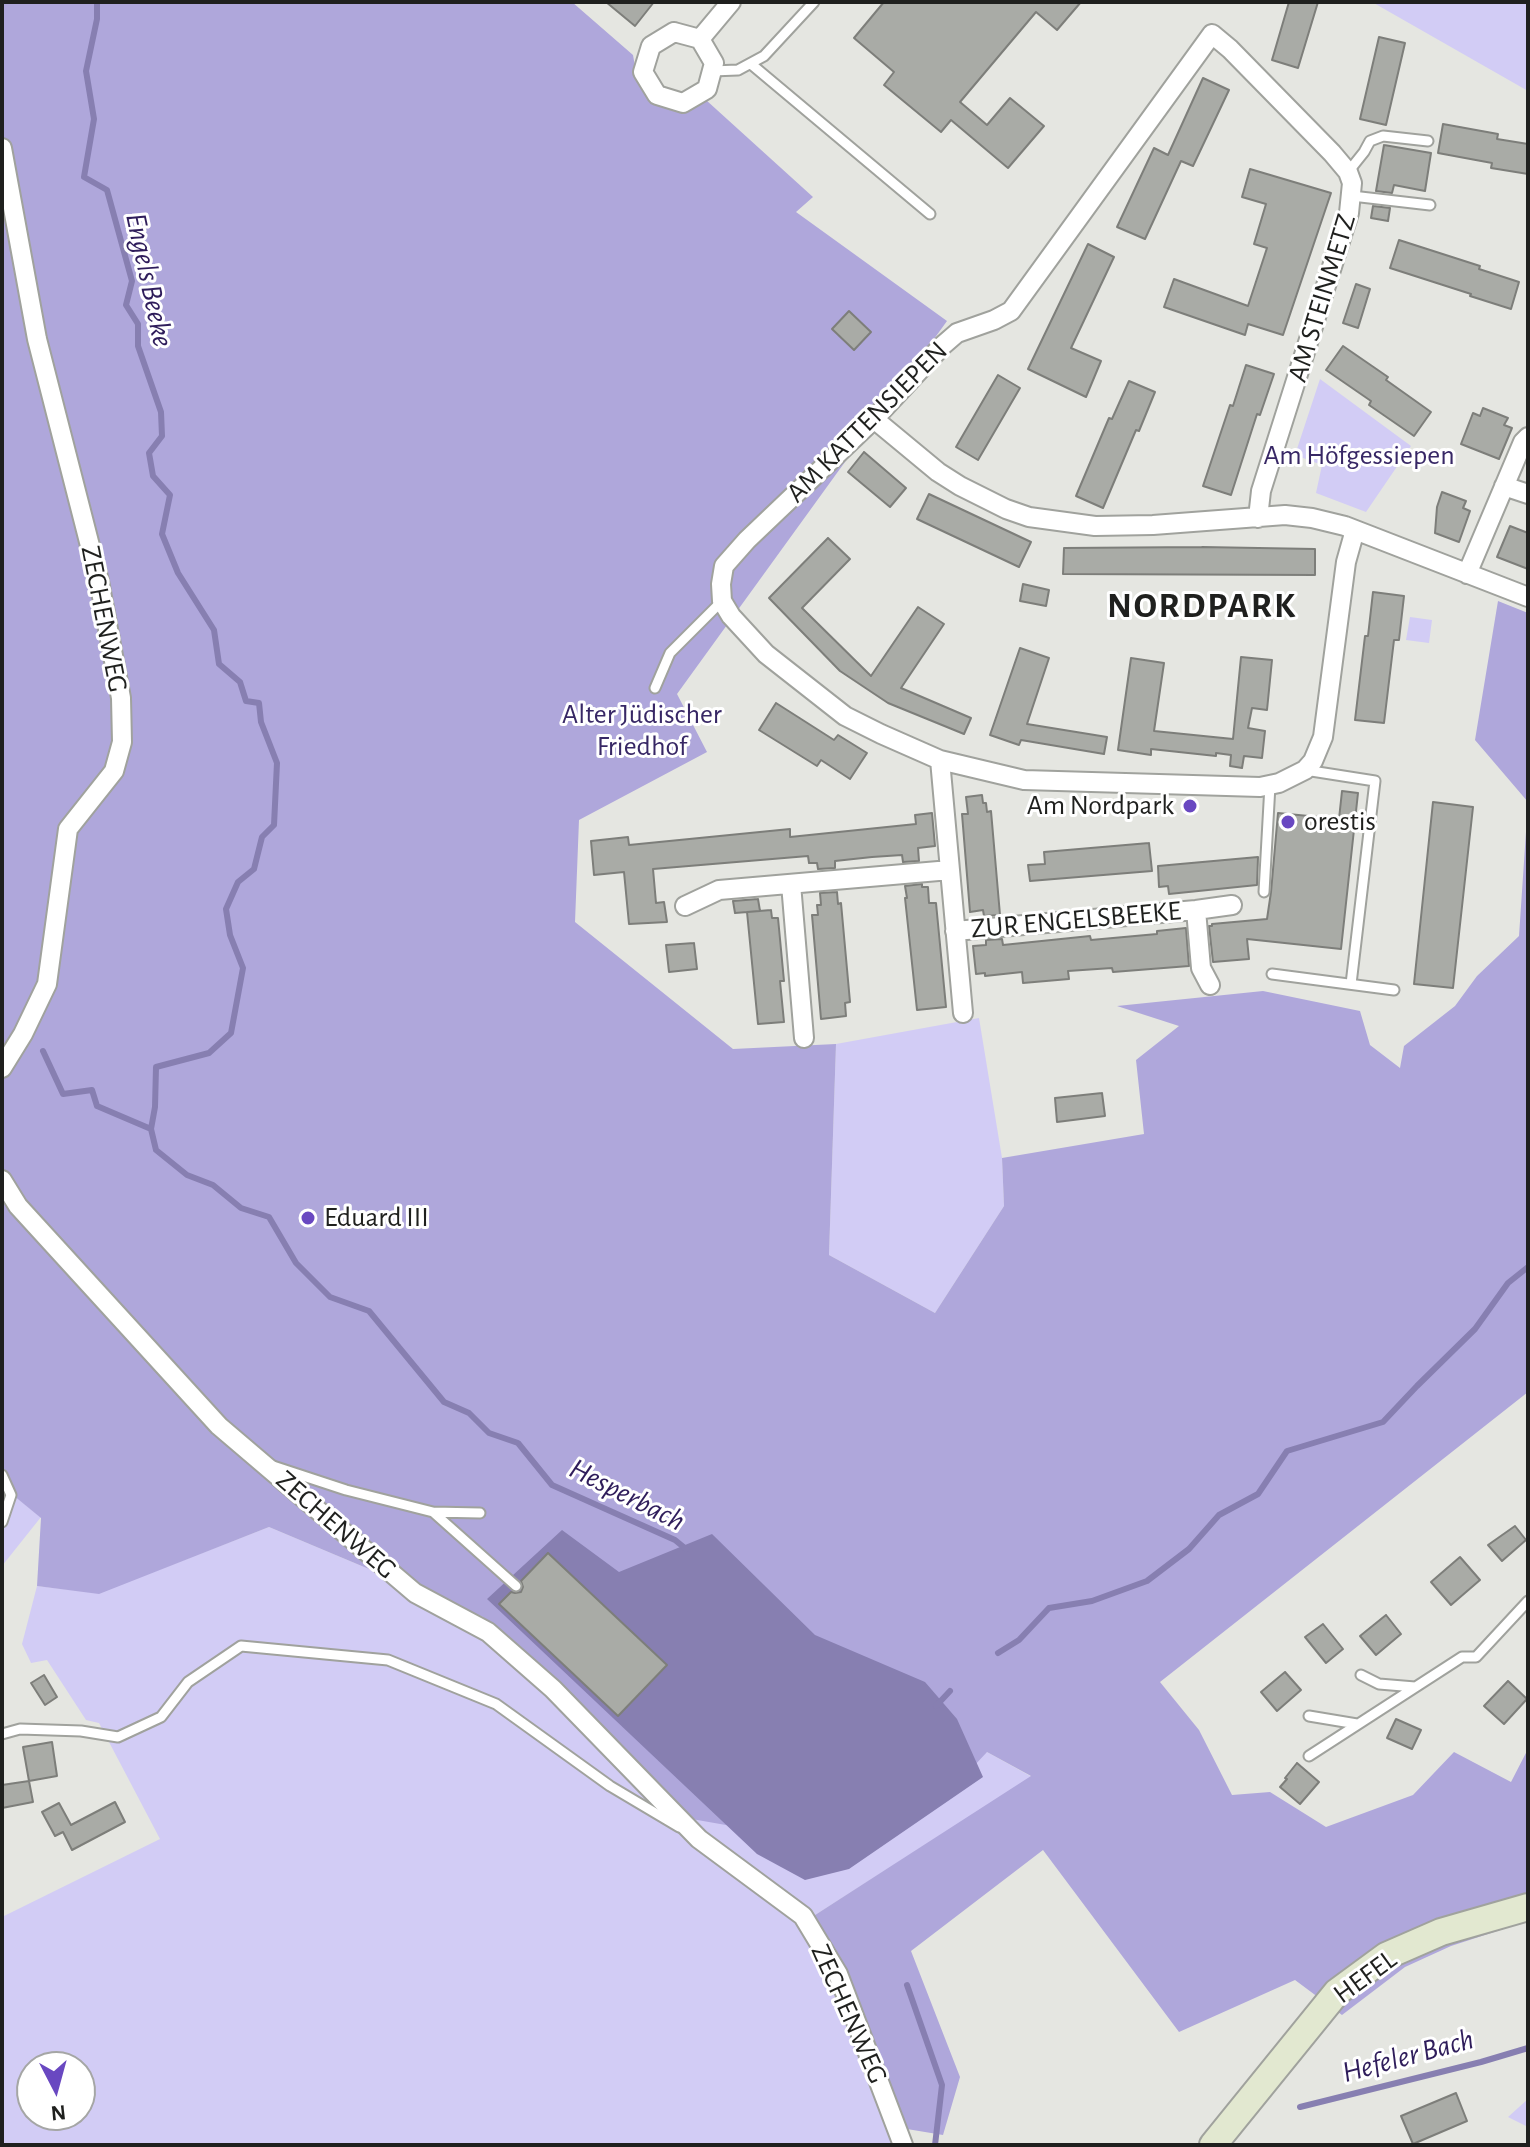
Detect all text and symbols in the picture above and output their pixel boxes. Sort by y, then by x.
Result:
water label: Engels Beeke [117,210,181,350]
street label: AM STEINMETZ [1281,210,1363,386]
street label: AM KATTENSIEPEN [779,334,955,510]
park label: Am Höfgessiepen [1263,439,1455,473]
street label: ZECHENWEG [73,543,135,695]
district label: NORDPARK [1107,584,1297,628]
park label: Alter Jüdischer Friedhof [562,698,722,764]
place label: Am Nordpark [1027,789,1174,823]
marker: Am Nordpark [1181,797,1199,815]
place label: orestis [1304,805,1376,839]
marker: orestis [1279,813,1297,831]
street label: ZUR ENGELSBEEKE [970,894,1182,946]
place label: Eduard III [324,1201,429,1235]
marker: Eduard III [299,1209,317,1227]
water label: Hesperbach [563,1451,691,1539]
street label: ZECHENWEG [269,1464,403,1586]
street label: ZECHENWEG [803,1939,895,2089]
street label: HEFEL [1327,1943,1403,2011]
water label: Hefeler Bach [1338,2021,1478,2091]
north arrow [16,2051,96,2131]
text: N [50,2101,67,2125]

